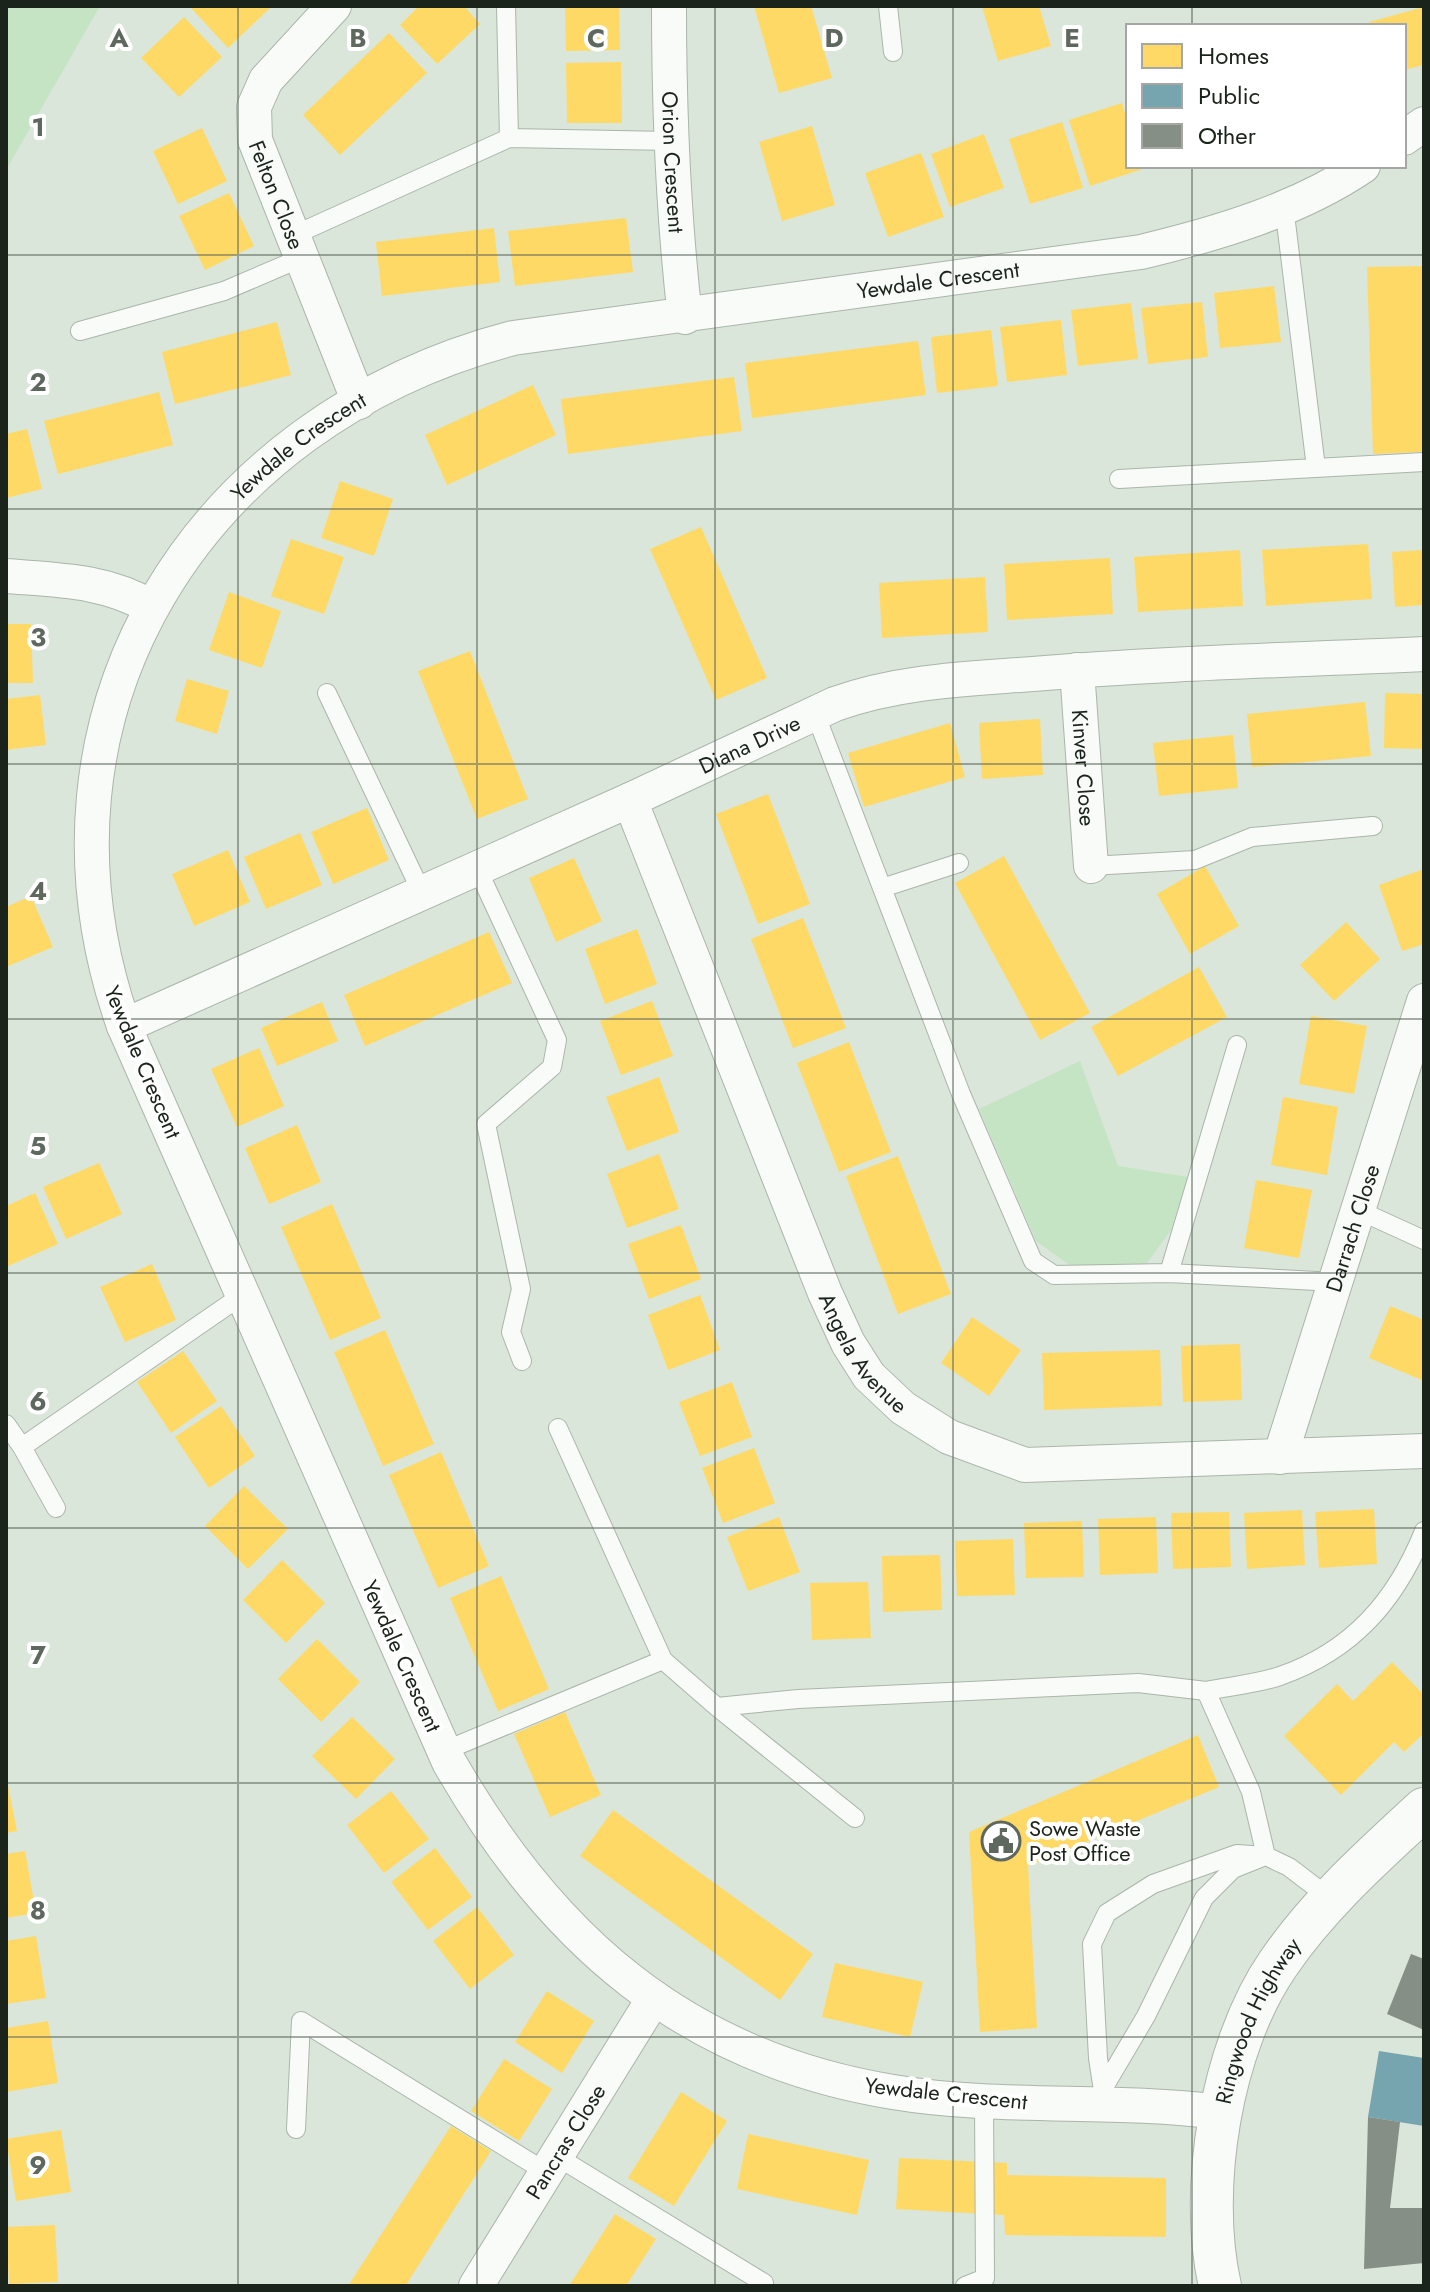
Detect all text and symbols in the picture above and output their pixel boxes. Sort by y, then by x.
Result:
text: A [108,19,129,57]
text: B [349,19,367,57]
text: C [587,19,605,57]
text: D [824,19,844,57]
text: E [1064,19,1080,57]
legend [1126,24,1406,168]
text: Homes [1198,38,1269,73]
text: Public [1198,78,1260,113]
street label: Orion Crescent [654,91,693,235]
text: 1 [31,108,45,146]
text: Other [1198,118,1257,153]
street label: Felton Close [241,136,313,254]
street label: Yewdale Crescent [855,253,1022,307]
text: 2 [29,363,47,401]
street label: Yewdale Crescent [223,383,372,508]
text: 3 [30,618,46,656]
street label: Diana Drive [693,706,806,782]
street label: Kinver Close [1064,708,1104,827]
text: 4 [29,872,47,910]
street label: Yewdale Crescent [96,981,190,1144]
text: 5 [30,1127,46,1165]
street label: Darrach Close [1317,1160,1387,1296]
street label: Angela Avenue [811,1288,915,1421]
text: 6 [29,1382,47,1420]
street label: Yewdale Crescent [354,1575,450,1738]
text: 7 [30,1636,46,1674]
place label: Sowe Waste Post Office [1029,1812,1141,1869]
public building icon: Sowe Waste Post Office [980,1820,1022,1862]
text: 8 [30,1891,46,1929]
street label: Ringwood Highway [1207,1930,1308,2107]
street label: Yewdale Crescent [863,2069,1030,2118]
street label: Pancras Close [518,2078,613,2205]
text: 9 [29,2146,47,2184]

